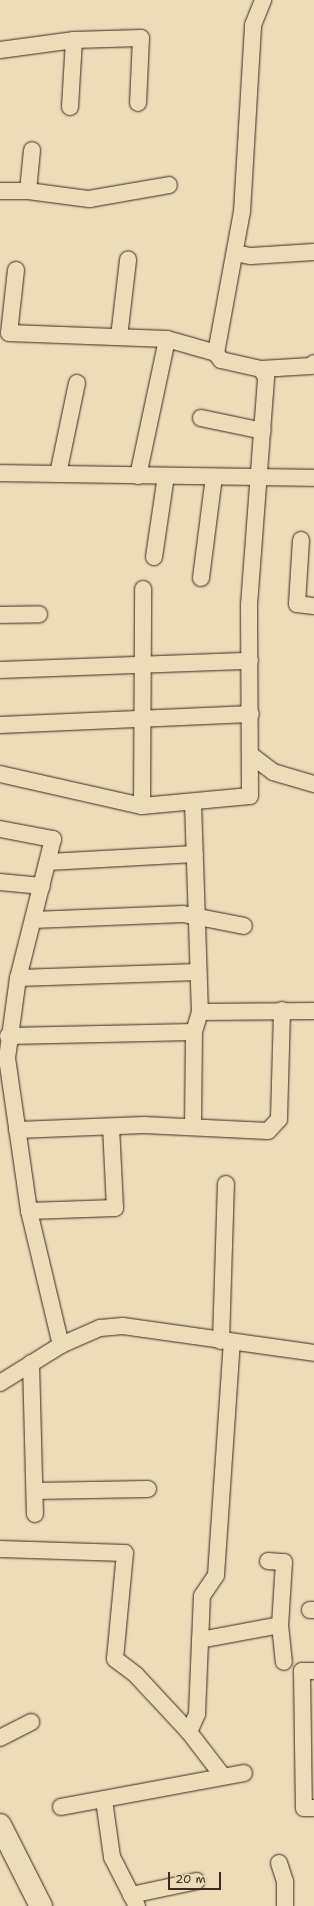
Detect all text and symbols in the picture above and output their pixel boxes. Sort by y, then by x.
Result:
scale bar [170,1864,223,1890]
text: 20 m [175,1871,206,1887]

